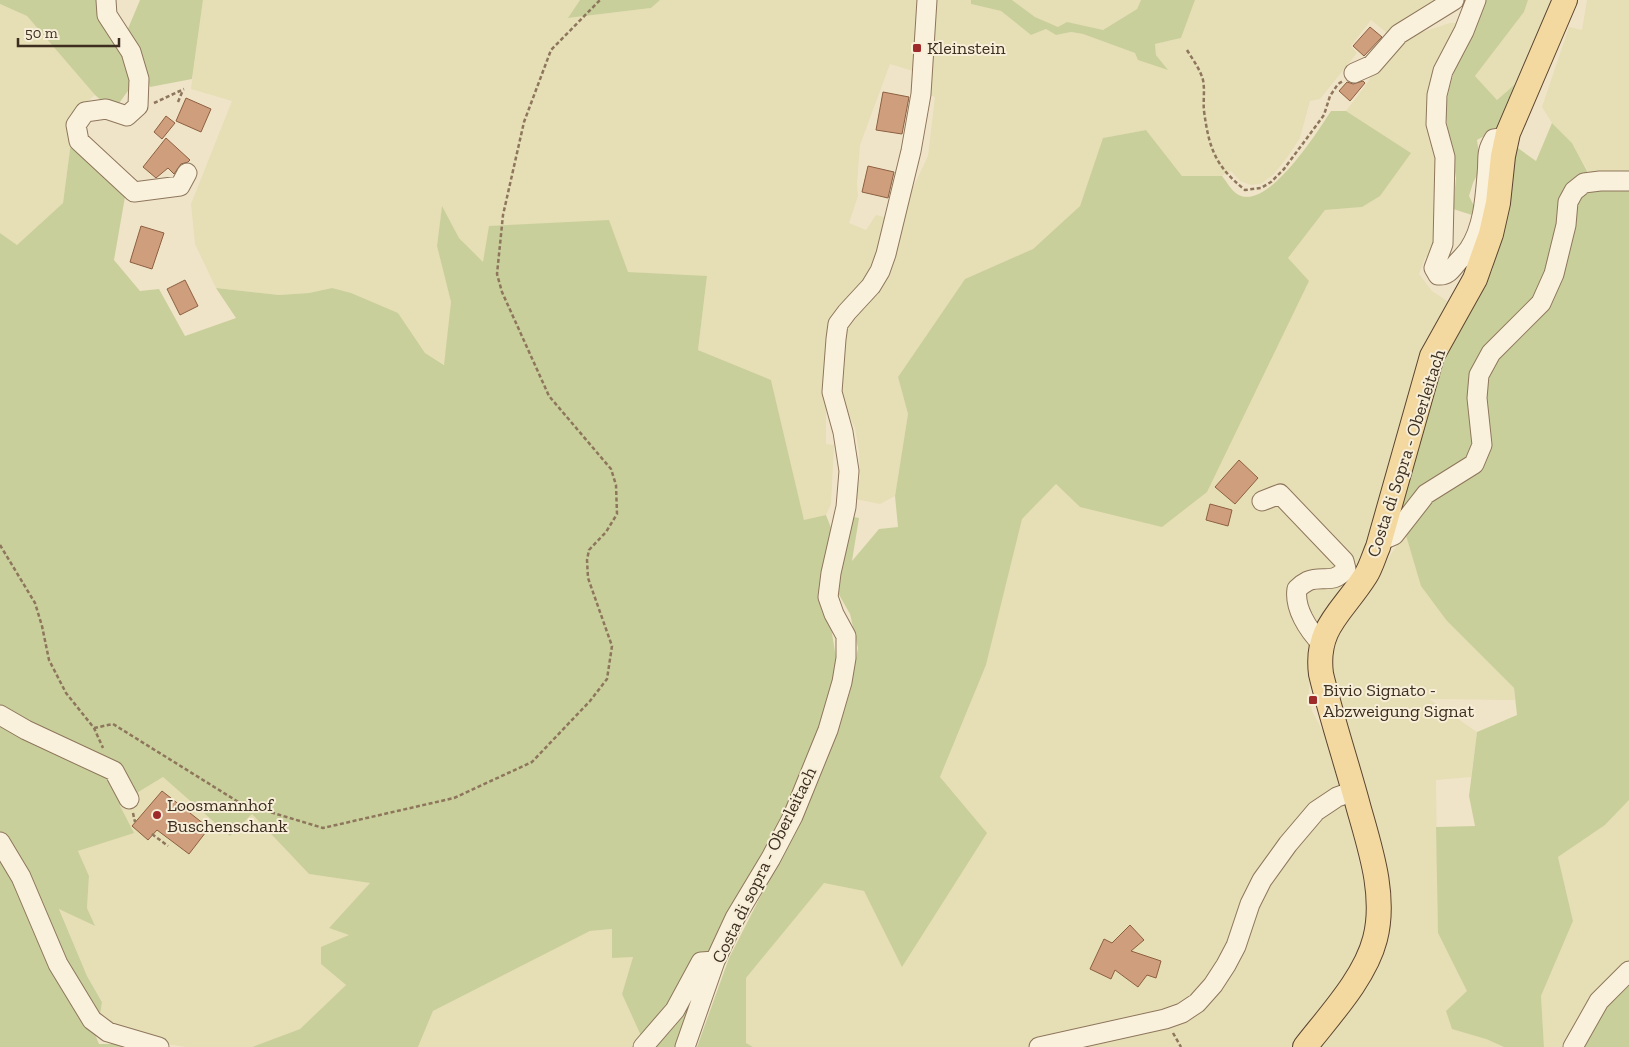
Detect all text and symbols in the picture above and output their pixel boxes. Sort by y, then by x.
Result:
scale bar [18,15,119,47]
text: 50 m [25,24,58,42]
place label: Kleinstein [927,37,1006,59]
marker: Kleinstein [911,42,923,54]
street label: Costa di Sopra - Oberleitach [1362,346,1450,560]
place label: Bivio Signato - Abzweigung Signat [1323,679,1474,722]
marker: Bivio Signato - Abzweigung Signat [1307,694,1319,706]
street label: Costa di sopra - Oberleitach [707,763,821,967]
place label: Loosmannhof Buschenschank [167,794,288,837]
marker: Loosmannhof Buschenschank [151,809,163,821]

